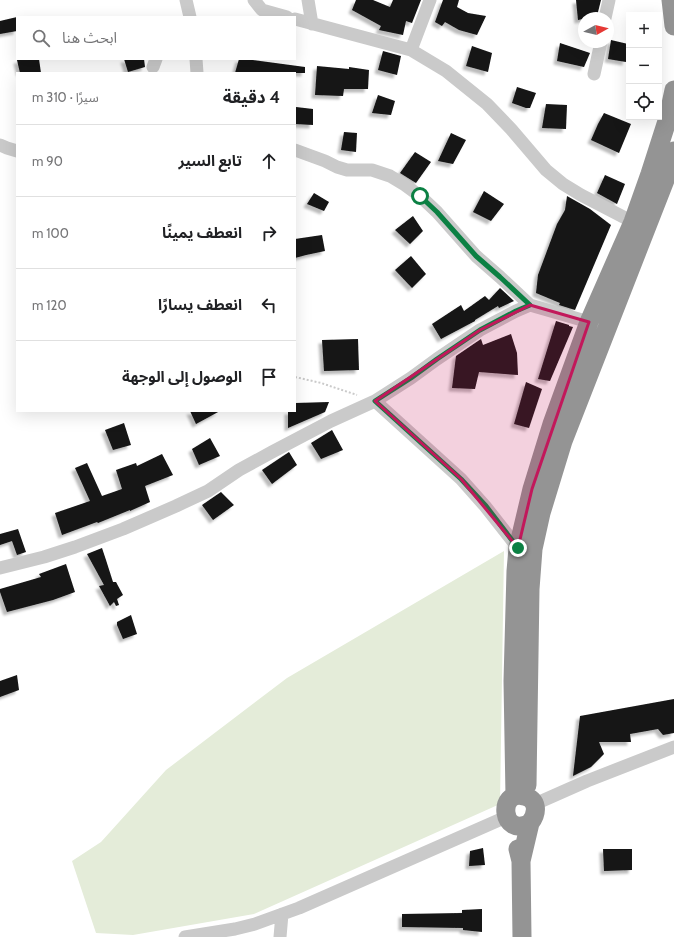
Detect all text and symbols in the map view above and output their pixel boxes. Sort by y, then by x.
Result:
north arrow [578,12,614,48]
map controls [626,12,662,120]
button: + [626,12,662,48]
search box [16,16,296,60]
icon: search [30,27,52,49]
text: ابحث هنا [62,29,117,47]
button: − [626,48,662,84]
button: locate [626,84,662,120]
text: 4 دقيقة [223,87,280,107]
text: سيرًا · 310 m [32,89,99,105]
icon: ahead [258,150,280,172]
text: تابع السير [178,152,242,170]
text: 90 m [32,153,63,169]
route start [411,187,429,205]
icon: right [258,222,280,244]
text: انعطف يمينًا [162,224,242,242]
text: 100 m [32,225,69,241]
icon: left [258,294,280,316]
text: انعطف يسارًا [158,296,242,314]
text: 120 m [32,297,66,313]
icon: arrive [258,366,280,388]
text: الوصول إلى الوجهة [122,368,242,386]
route end [509,539,527,557]

